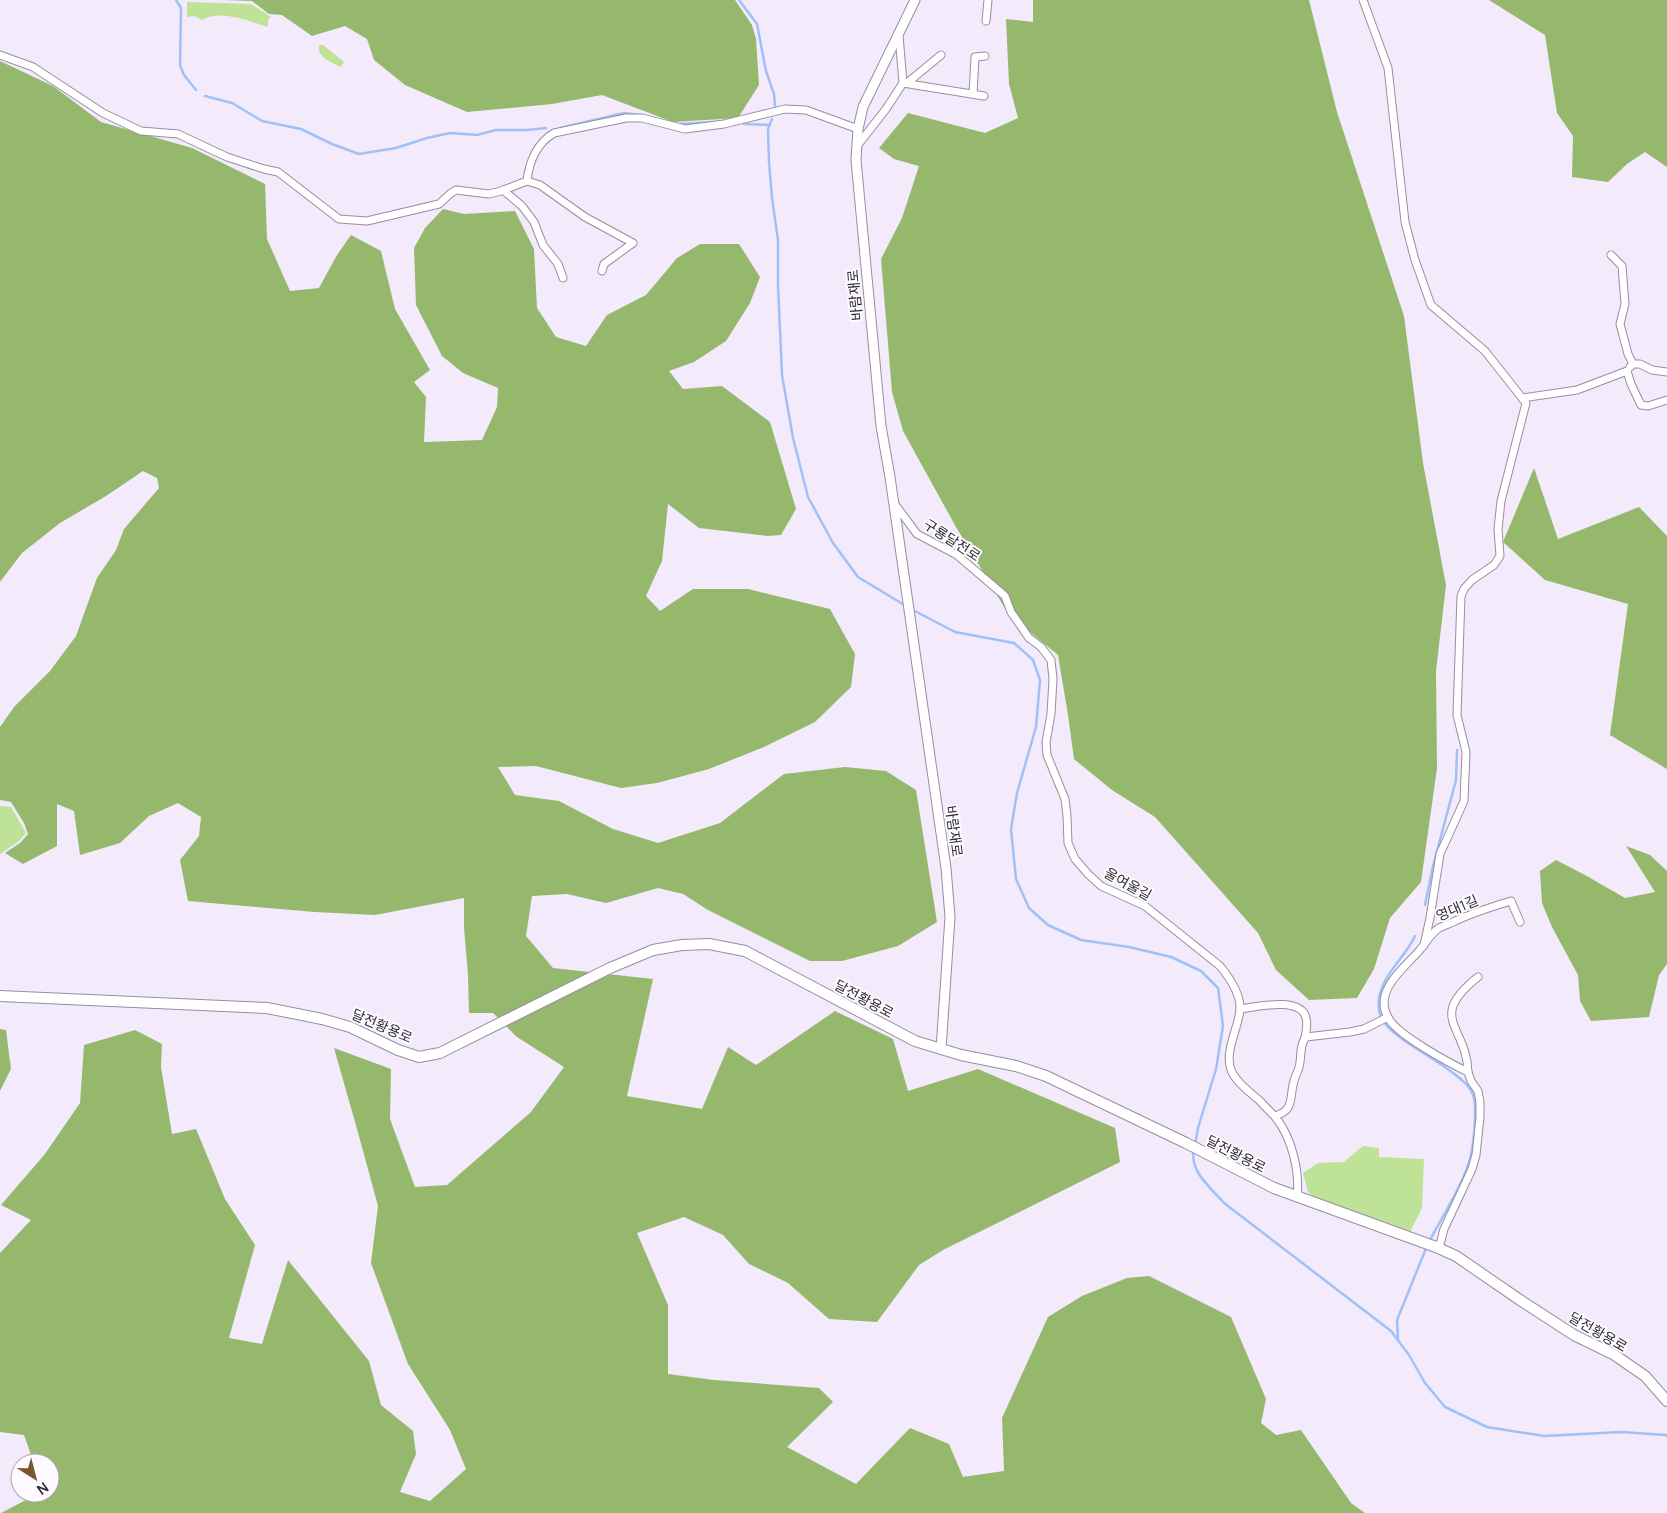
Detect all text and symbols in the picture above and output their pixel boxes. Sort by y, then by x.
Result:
street label: 바람재로 [843,268,866,322]
street label: 구룡달전로 [920,514,985,565]
street label: 바람재로 [942,804,968,858]
street label: 울여울길 [1101,863,1155,904]
street label: 영대1길 [1433,890,1481,925]
street label: 달전황용로 [831,975,897,1022]
street label: 달전황용로 [349,1004,416,1047]
street label: 달전황용로 [1203,1130,1269,1177]
street label: 달전황용로 [1566,1307,1631,1356]
north arrow [10,1453,60,1503]
text: N [33,1478,53,1500]

